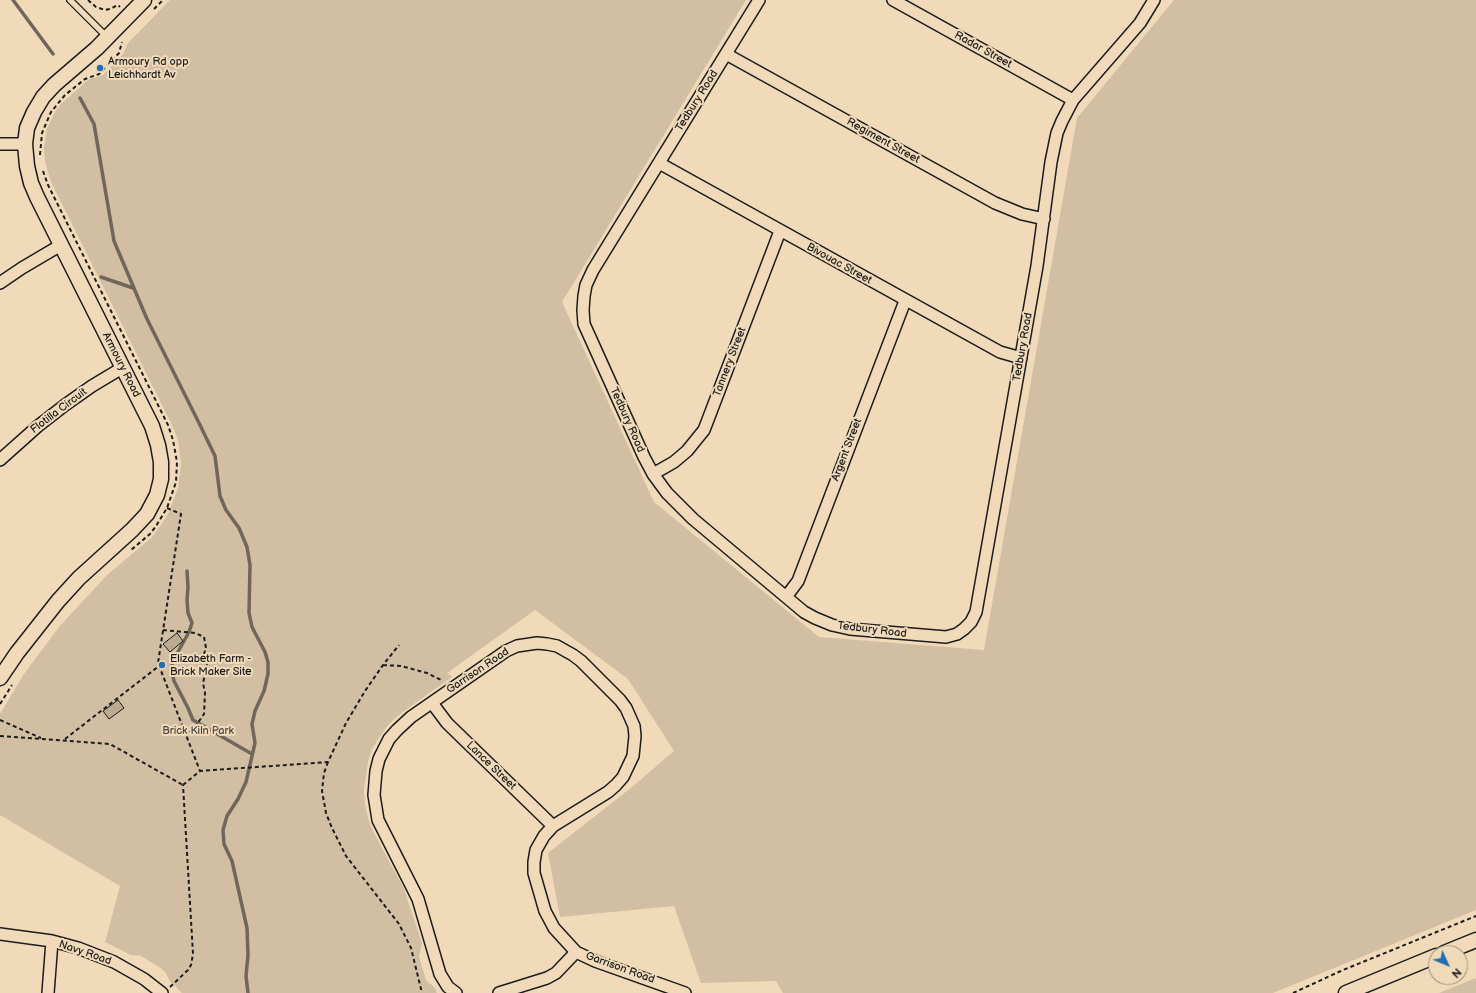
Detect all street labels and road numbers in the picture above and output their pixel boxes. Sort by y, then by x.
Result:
street label: Radar Street [952,29,1014,71]
street label: Tedbury Road [673,68,721,134]
street label: Regiment Street [844,115,922,167]
street label: Bivouac Street [804,241,874,287]
street label: Tedbury Road [1010,312,1036,382]
street label: Tannery Street [711,325,749,399]
street label: Armoury Road [99,330,143,400]
street label: Flotilla Circuit [28,386,90,436]
street label: Tedbury Road [607,386,647,454]
street label: Argent Street [829,417,865,483]
street label: Tedbury Road [837,619,907,641]
street label: Garrison Road [444,645,512,697]
street label: Lance Street [463,739,519,793]
street label: Navy Road [57,938,113,968]
street label: Garrison Road [584,949,656,987]

